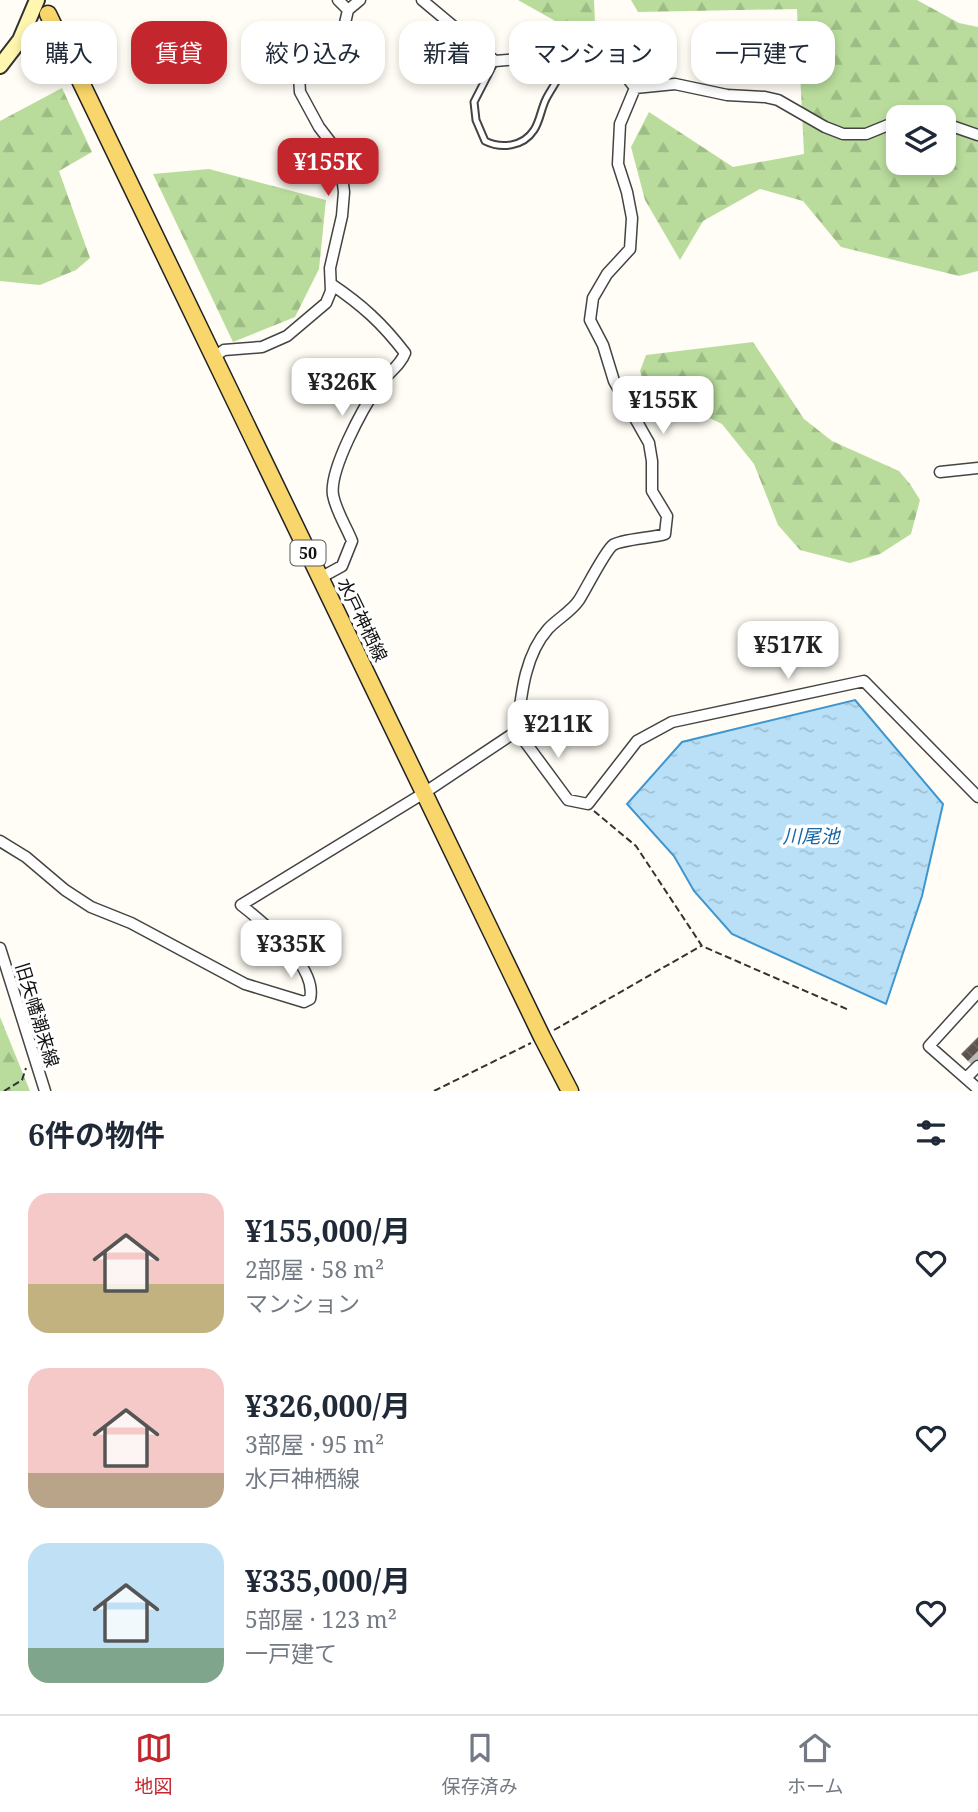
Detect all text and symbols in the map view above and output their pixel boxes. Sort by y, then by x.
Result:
chip: 購入 [21,21,117,84]
chip: 賃貸 [131,21,227,84]
chip: 絞り込み [241,21,385,84]
chip: 新着 [399,21,495,84]
chip: マンション [509,21,677,84]
chip: 一戸建て [691,21,835,84]
map controls [886,105,956,175]
button: layers [886,105,956,175]
pin: ¥155K [279,138,377,198]
text: ¥155K [294,145,362,177]
pin: ¥326K [293,358,391,418]
text: ¥326K [308,365,376,397]
pin: ¥155K [614,376,712,436]
text: ¥155K [629,383,697,415]
road number: 50 [290,540,326,566]
street label: 水戸神栖線 [332,574,393,665]
pin: ¥517K [739,622,837,681]
text: ¥517K [754,628,822,660]
pin: ¥211K [509,700,607,760]
text: ¥211K [524,707,592,739]
water label: 川尾池 [782,823,841,849]
pin: ¥335K [242,920,340,980]
text: ¥335K [257,927,325,959]
street label: 旧矢幡潮来線 [11,960,65,1070]
text: 6件の物件 [28,1114,165,1155]
icon: filters [912,1114,950,1152]
text: ¥155,000/月 [245,1210,411,1251]
icon: home [84,1221,168,1305]
icon: heart [912,1244,950,1282]
text: 2部屋 · 58 m² [245,1253,384,1285]
text: マンション [245,1287,360,1319]
text: ¥326,000/月 [245,1385,411,1426]
icon: home [84,1396,168,1480]
icon: heart [912,1419,950,1457]
text: 3部屋 · 95 m² [245,1428,384,1460]
text: 水戸神栖線 [245,1462,360,1494]
text: ¥335,000/月 [245,1560,411,1601]
icon: home [84,1571,168,1655]
icon: heart [912,1594,950,1632]
text: 5部屋 · 123 m² [245,1603,397,1635]
text: 一戸建て [245,1637,337,1669]
tab: 地図 [135,1729,173,1799]
tab: 保存済み [442,1729,518,1799]
tab: ホーム [787,1729,843,1799]

